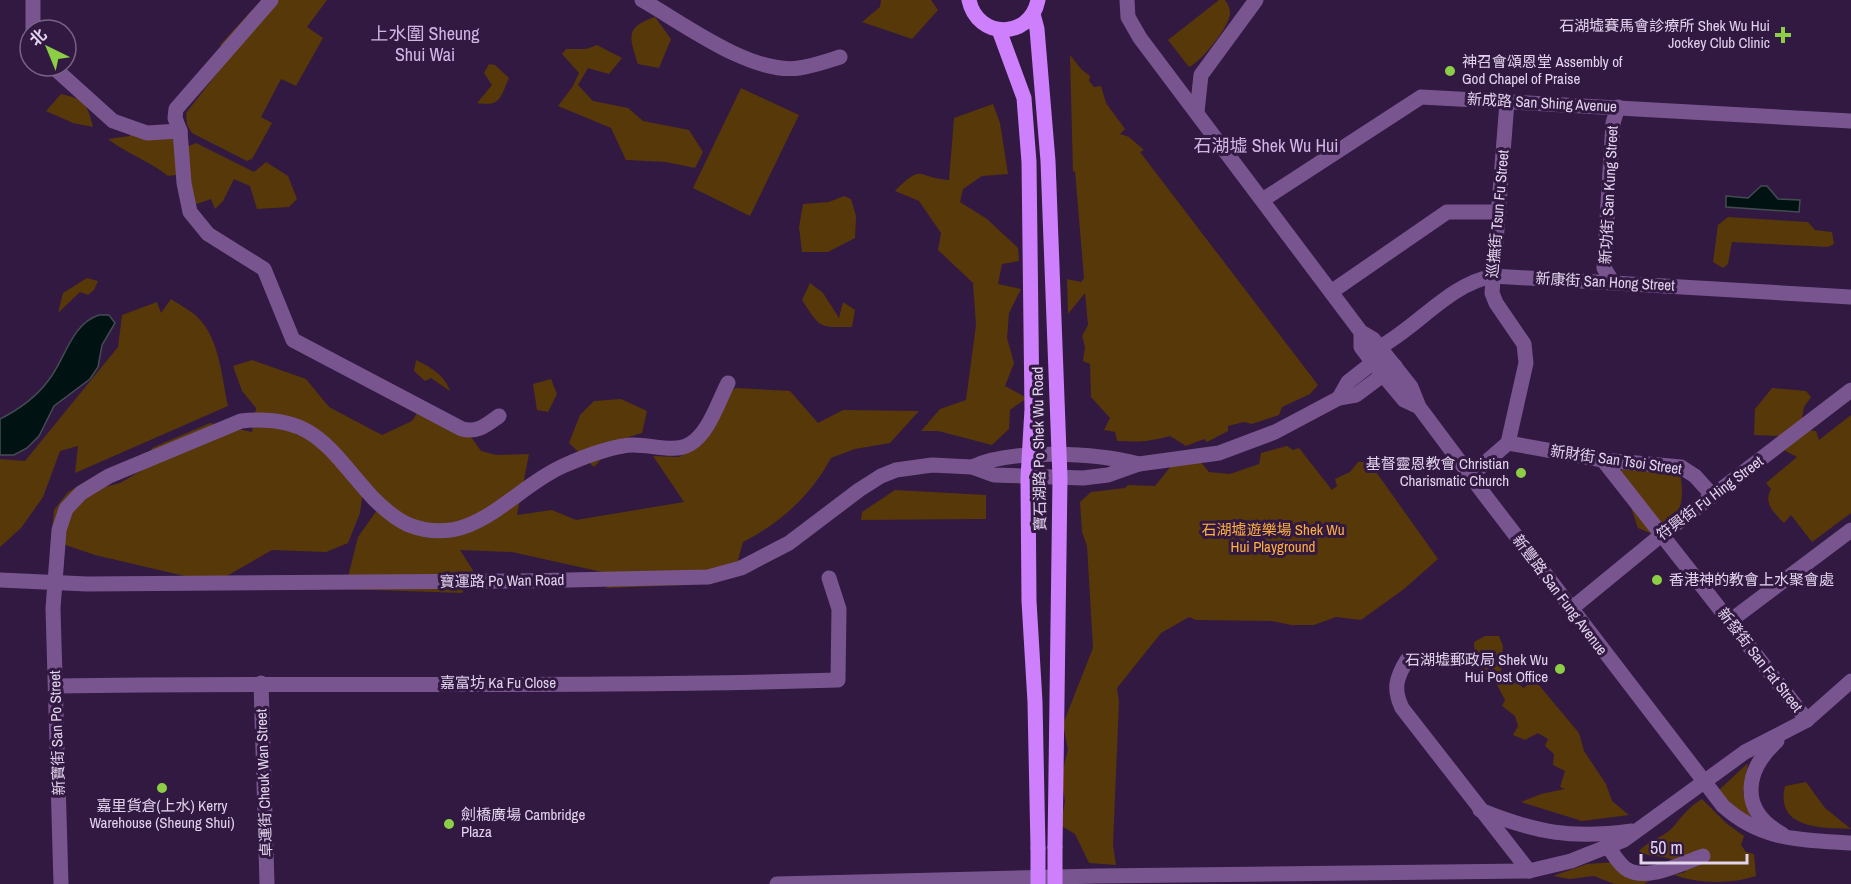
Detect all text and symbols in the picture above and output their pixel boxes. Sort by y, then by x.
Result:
place label: 石湖墟賽馬會診療所 Shek Wu Hui Jockey Club Clinic [1559,15,1770,53]
north arrow [18,18,78,78]
district label: 上水圍 Sheung Shui Wai [371,21,480,67]
text: 北 [24,24,51,51]
marker: 石湖墟賽馬會診療所 Shek Wu Hui Jockey Club Clinic [1774,26,1792,44]
place label: 神召會頌恩堂 Assembly of God Chapel of Praise [1462,51,1623,89]
marker: 神召會頌恩堂 Assembly of God Chapel of Praise [1443,64,1457,78]
street label: 新成路 San Shing Avenue [1467,88,1618,117]
street label: 新功街 San Kung Street [1594,125,1623,265]
district label: 石湖墟 Shek Wu Hui [1194,133,1338,158]
street label: 巡撫街 Tsun Fu Street [1481,148,1514,279]
street label: 新康街 San Hong Street [1535,267,1676,296]
street label: 寶石湖路 Po Shek Wu Road [1027,367,1050,531]
street label: 新財街 San Tsoi Street [1549,440,1684,479]
street label: 符興街 Fu Hing Street [1652,450,1768,545]
place label: 基督靈恩教會 Christian Charismatic Church [1366,453,1509,491]
marker: 基督靈恩教會 Christian Charismatic Church [1514,466,1528,480]
park label: 石湖墟遊樂場 Shek Wu Hui Playground [1201,519,1345,557]
street label: 新豐路 San Fung Avenue [1508,530,1613,659]
street label: 寶運路 Po Wan Road [440,569,564,592]
place label: 香港神的教會上水聚會處 [1669,569,1834,590]
marker: 香港神的教會上水聚會處 [1650,573,1664,587]
street label: 新發街 San Fat Street [1713,603,1808,717]
place label: 石湖墟郵政局 Shek Wu Hui Post Office [1405,649,1548,687]
marker: 石湖墟郵政局 Shek Wu Hui Post Office [1553,662,1567,676]
street label: 新寶街 San Po Street [44,670,69,796]
street label: 嘉富坊 Ka Fu Close [440,672,556,693]
street label: 卓運街 Cheuk Wan Street [250,708,277,858]
marker: 嘉里貨倉(上水) Kerry Warehouse (Sheung Shui) [155,781,169,795]
place label: 嘉里貨倉(上水) Kerry Warehouse (Sheung Shui) [89,795,235,833]
place label: 劍橋廣場 Cambridge Plaza [461,804,585,842]
marker: 劍橋廣場 Cambridge Plaza [442,817,456,831]
scale bar [1641,827,1748,865]
text: 50 m [1650,835,1683,860]

